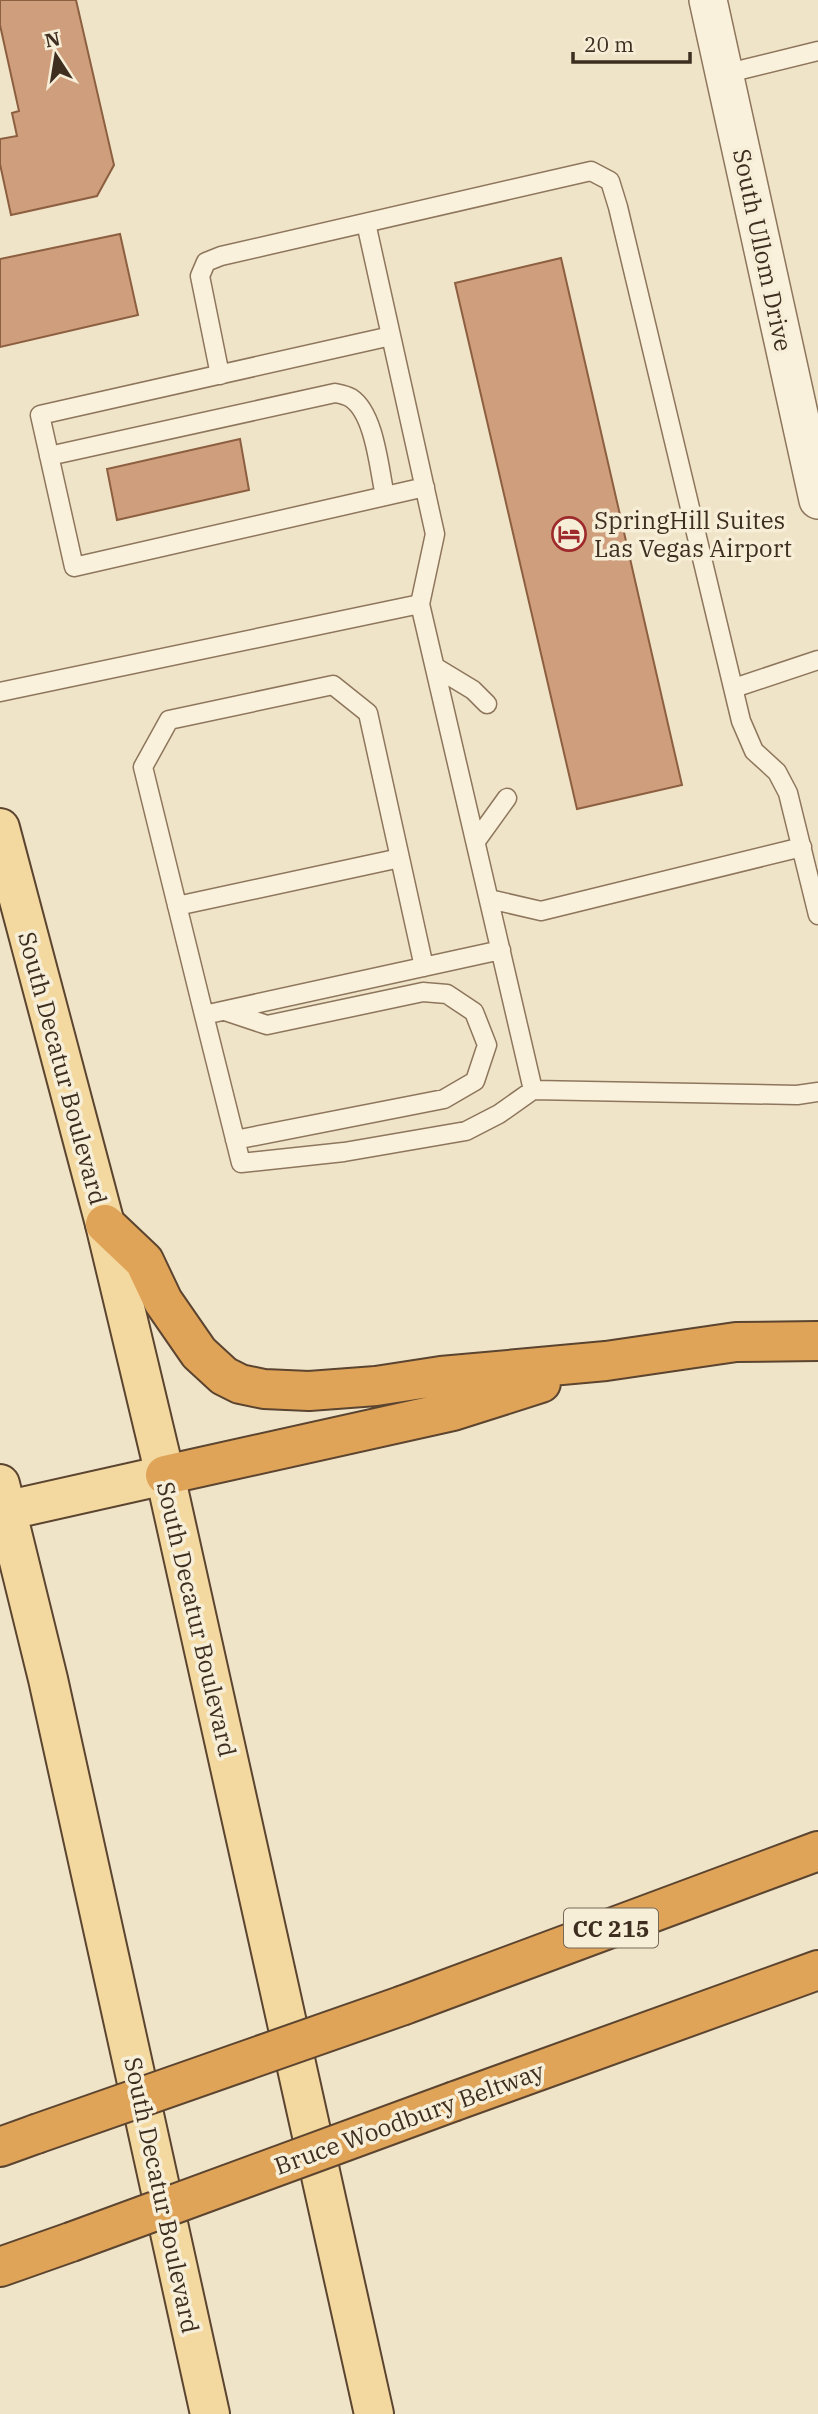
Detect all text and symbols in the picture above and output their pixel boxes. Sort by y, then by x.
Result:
north arrow [21,21,91,91]
scale bar [573,21,690,65]
text: N [43,26,62,53]
text: 20 m [584,30,634,58]
street label: South Ullom Drive [726,146,800,354]
place label: SpringHill Suites Las Vegas Airport [594,504,792,564]
hotel icon: SpringHill Suites Las Vegas Airport [550,515,588,553]
street label: South Decatur Boulevard [11,928,115,1208]
street label: South Decatur Boulevard [150,1478,244,1760]
road number: CC 215 [564,1909,658,1948]
street label: South Decatur Boulevard [117,2054,207,2336]
street label: Bruce Woodbury Beltway [270,2054,548,2182]

